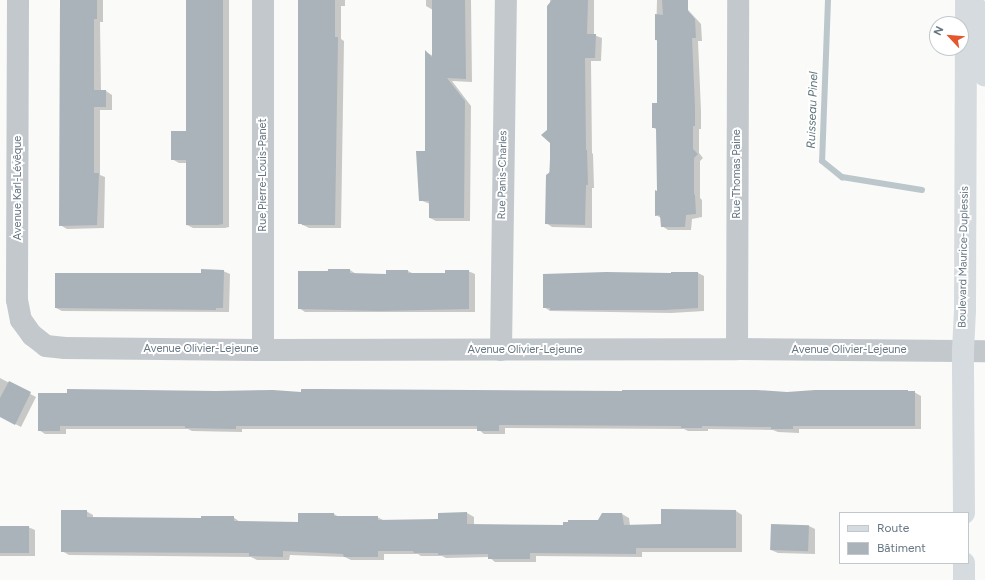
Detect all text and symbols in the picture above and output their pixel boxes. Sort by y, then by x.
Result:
north arrow [929,16,969,56]
text: N [931,24,946,38]
water label: Ruisseau Pinel [804,71,822,149]
street label: Rue Pierre-Louis-Panet [256,118,270,232]
street label: Rue Thomas Paine [730,129,744,219]
street label: Rue Panis-Charles [496,130,510,220]
street label: Avenue Karl-Lévêque [11,136,25,240]
street label: Boulevard Maurice-Duplessis [956,186,972,328]
street label: Avenue Olivier-Lejeune [144,342,258,356]
street label: Avenue Olivier-Lejeune [468,343,582,357]
street label: Avenue Olivier-Lejeune [792,343,906,357]
legend [839,512,969,564]
text: Route [877,521,909,535]
text: Bâtiment [877,541,926,555]

